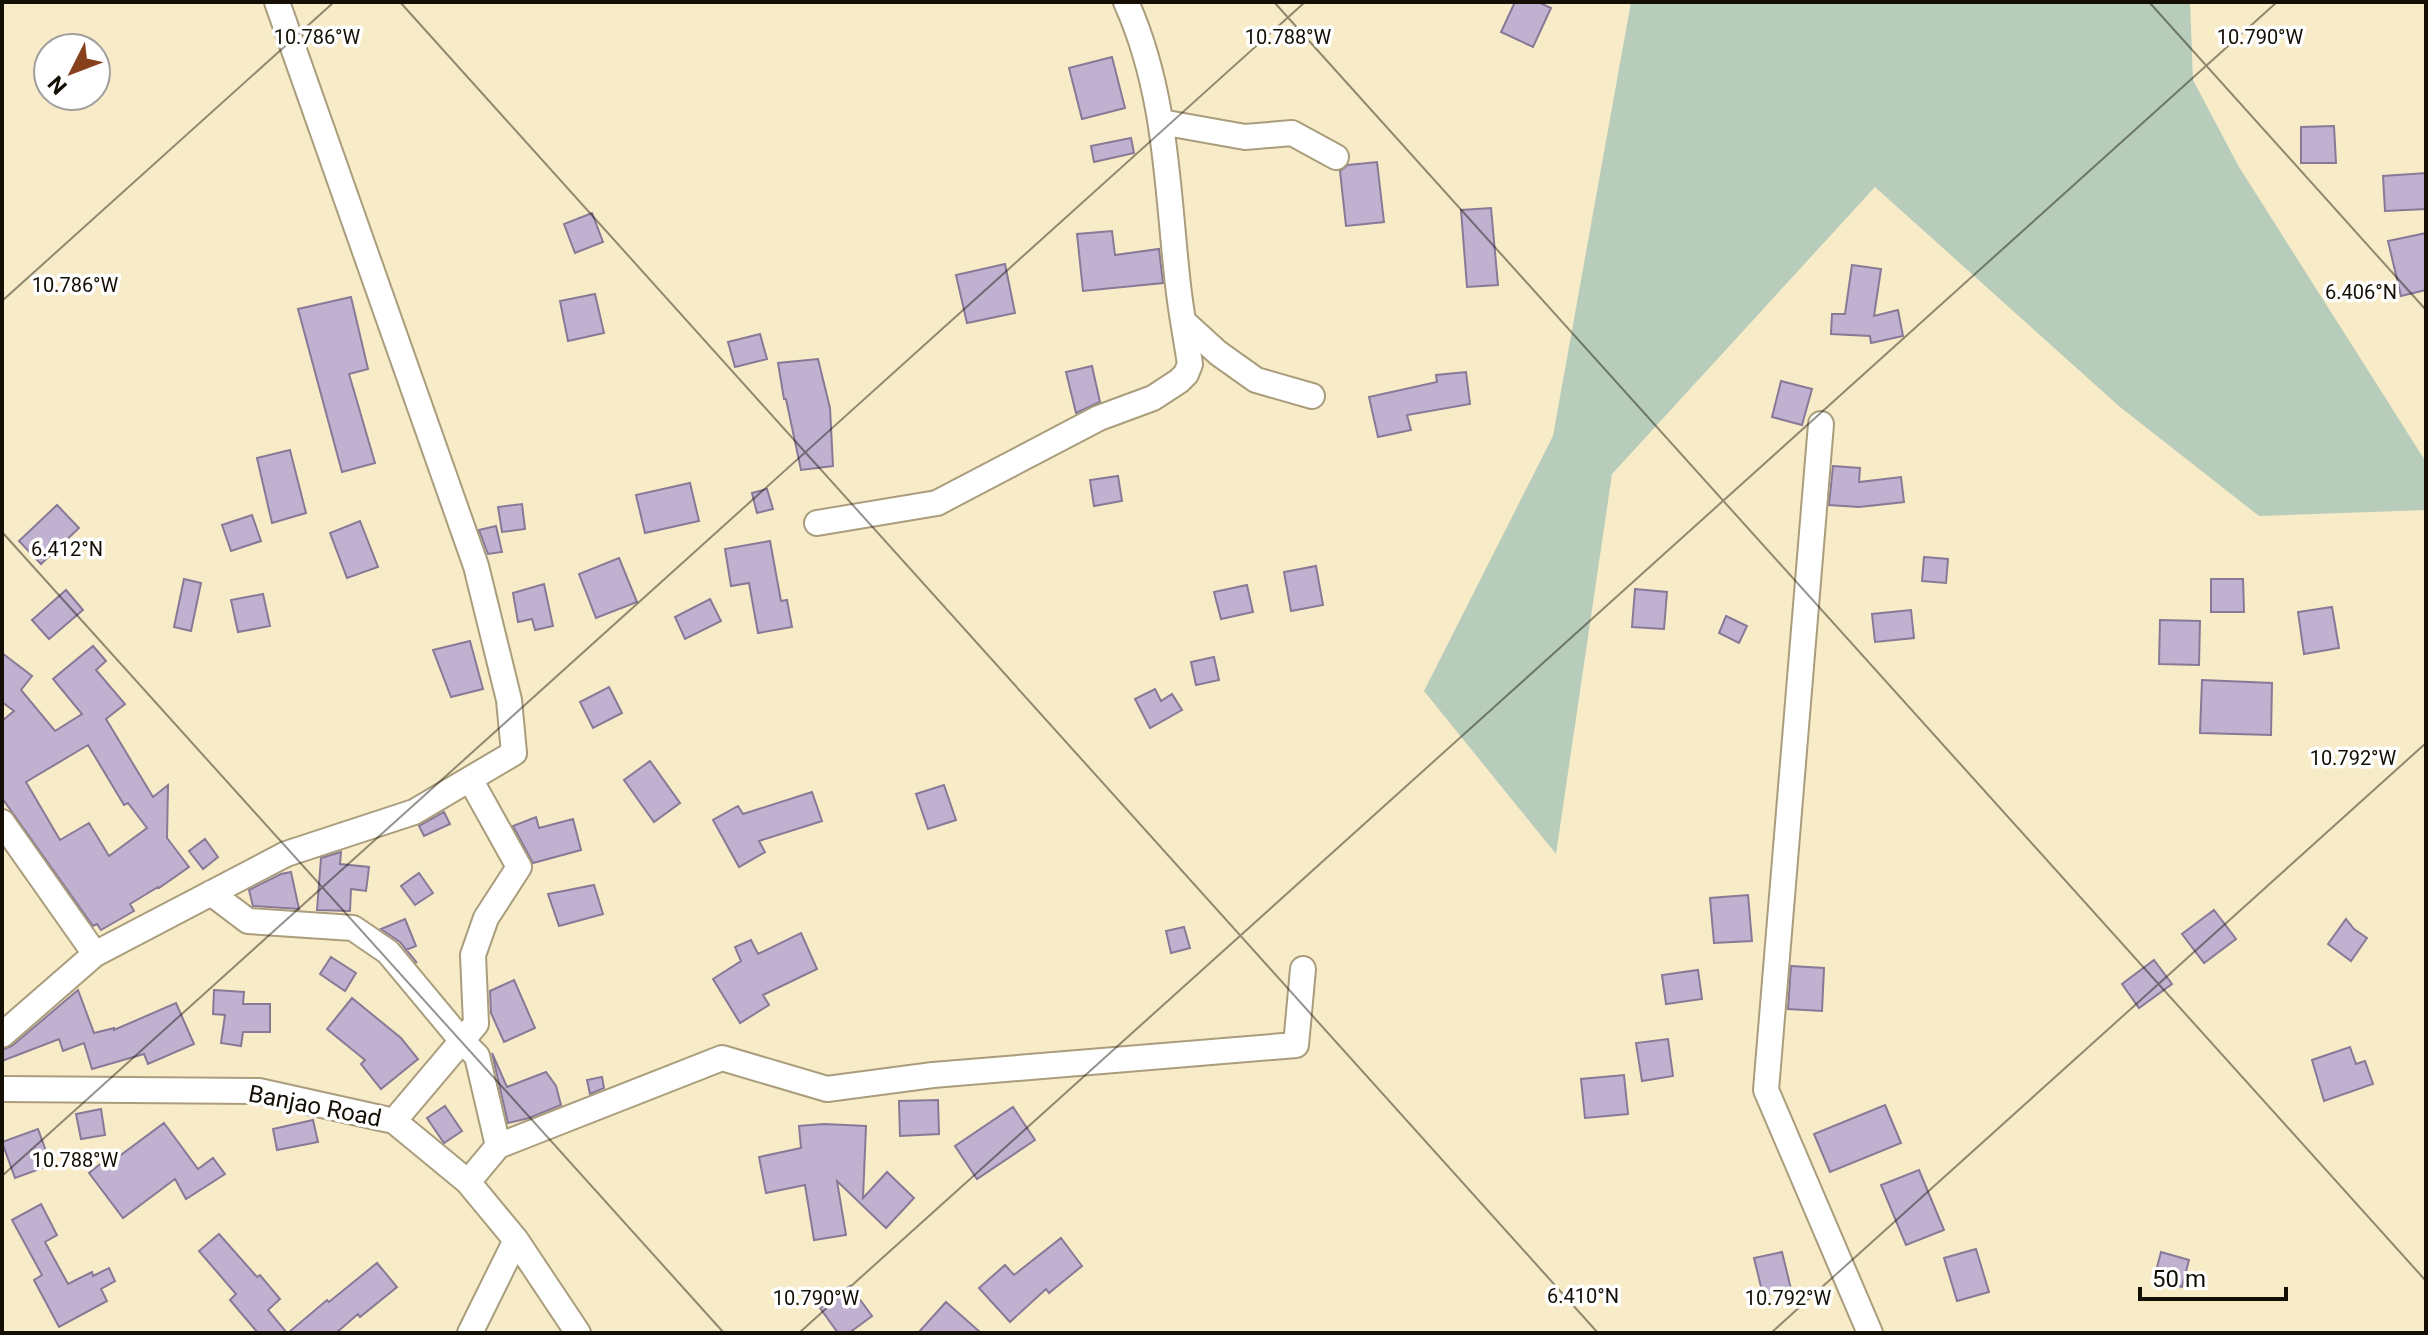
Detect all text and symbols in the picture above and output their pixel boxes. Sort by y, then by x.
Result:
text: 10.786°W [274,25,361,49]
text: 10.788°W [1245,25,1332,49]
text: 10.790°W [2217,25,2304,49]
north arrow [32,32,112,112]
text: N [43,71,72,99]
text: 10.786°W [32,273,119,297]
text: 6.406°N [2325,280,2397,304]
text: 6.412°N [31,537,103,561]
text: 10.792°W [2310,746,2397,770]
street label: Banjao Road [246,1079,384,1133]
text: 10.788°W [32,1148,119,1172]
scale bar [2140,1251,2286,1301]
text: 50 m [2152,1265,2206,1293]
text: 6.410°N [1547,1284,1619,1308]
text: 10.790°W [773,1286,860,1310]
text: 10.792°W [1745,1286,1832,1310]

